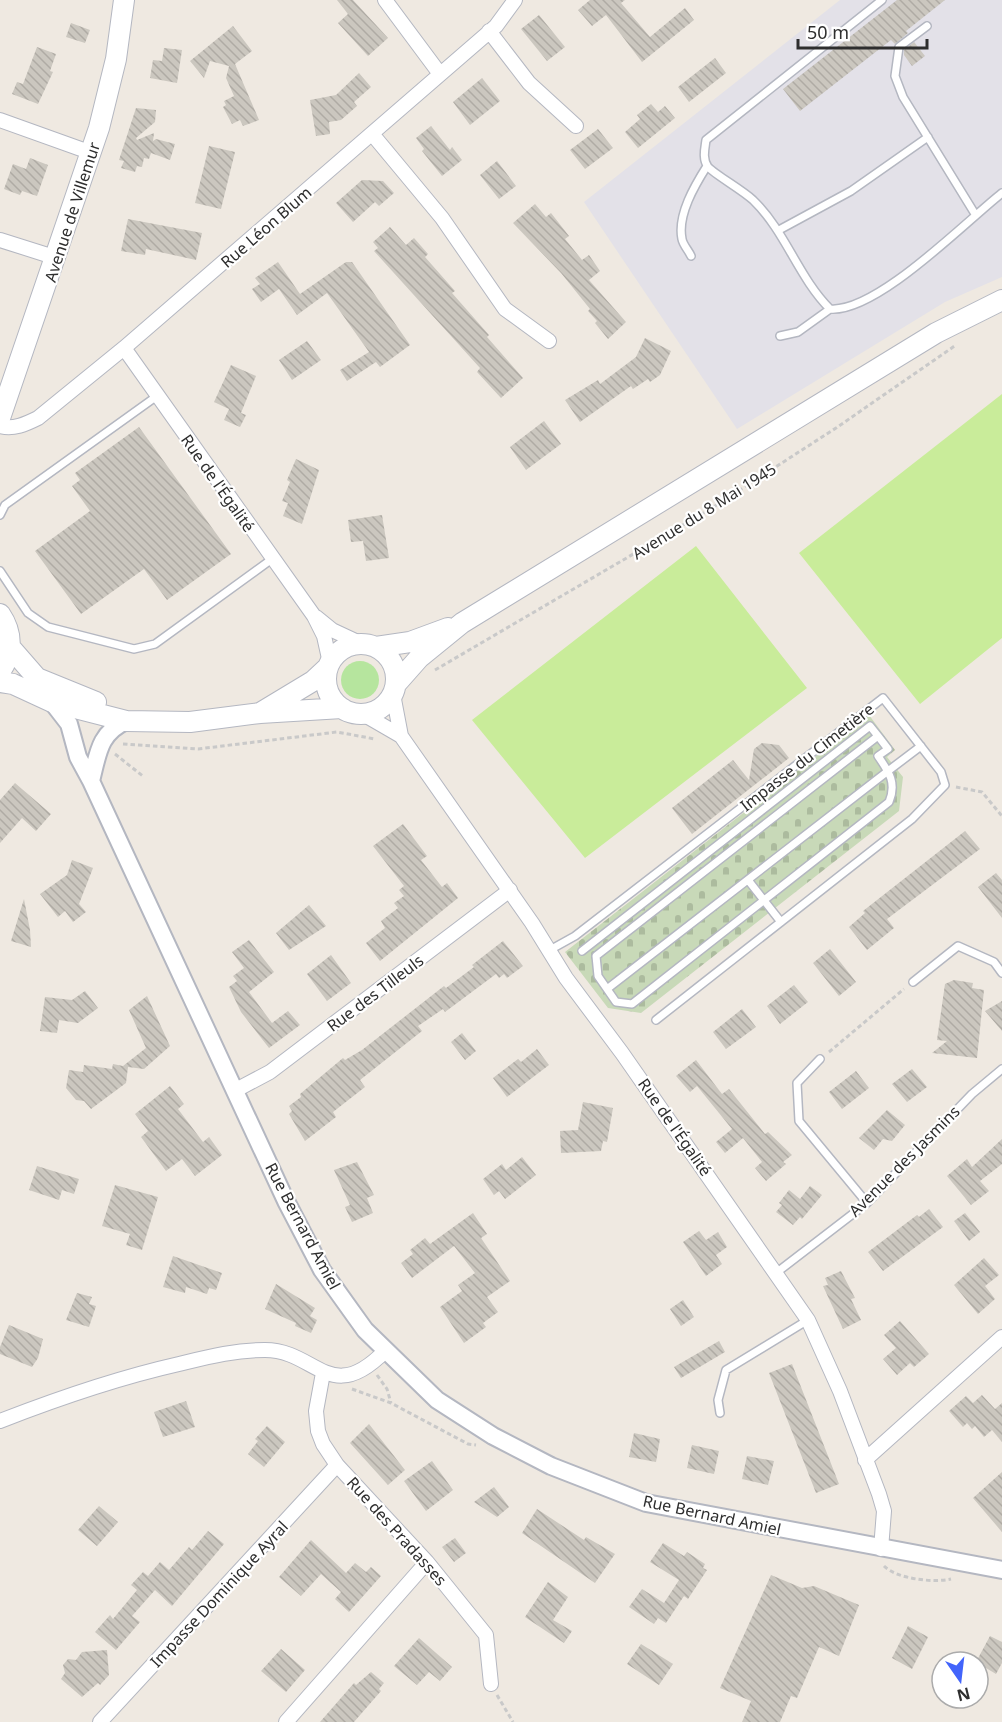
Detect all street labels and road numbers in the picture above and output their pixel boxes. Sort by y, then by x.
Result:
street label: Avenue de Villemur [39,139,105,285]
street label: Rue Léon Blum [216,181,316,273]
street label: Rue de l'Égalité [176,430,260,536]
street label: Avenue du 8 Mai 1945 [628,458,780,564]
street label: Impasse du Cimetière [736,698,878,816]
street label: Rue des Tilleuls [322,949,428,1037]
street label: Rue de l'Égalité [633,1074,717,1180]
street label: Avenue des Jasmins [844,1101,964,1221]
street label: Rue Bernard Amiel [260,1159,346,1293]
street label: Rue des Pradasses [342,1472,452,1590]
street label: Rue Bernard Amiel [641,1490,783,1540]
street label: Impasse Dominique Ayral [145,1516,293,1672]

